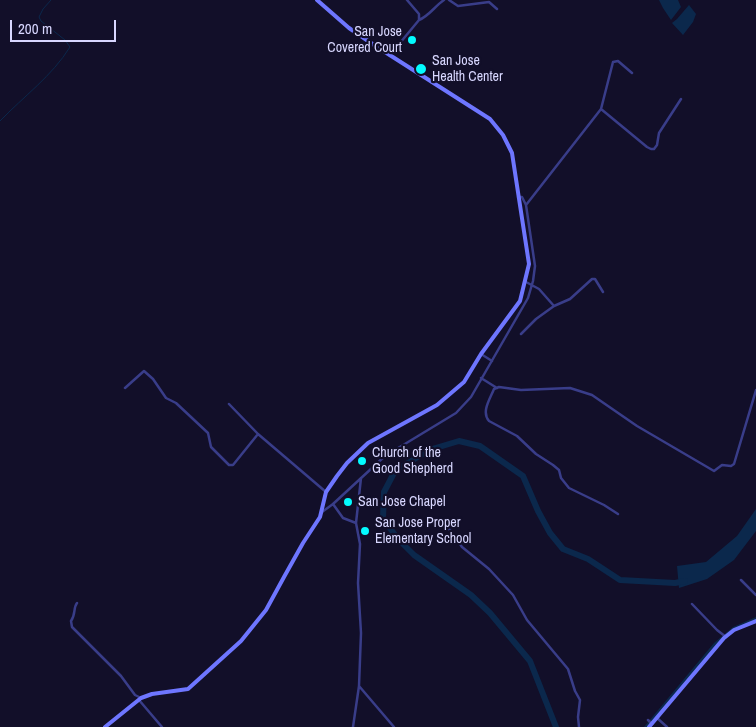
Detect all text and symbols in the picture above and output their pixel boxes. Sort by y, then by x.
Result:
scale bar [12,10,119,42]
text: 200 m [18,18,52,39]
place label: San Jose Covered Court [327,24,402,56]
marker: San Jose Covered Court [406,34,418,46]
place label: San Jose Health Center [432,53,503,85]
marker: San Jose Health Center [414,62,428,76]
place label: Church of the Good Shepherd [372,445,453,478]
marker: Church of the Good Shepherd [356,455,368,467]
place label: San Jose Chapel [358,494,445,510]
marker: San Jose Chapel [342,496,354,508]
place label: San Jose Proper Elementary School [375,515,471,548]
marker: San Jose Proper Elementary School [359,525,371,537]

